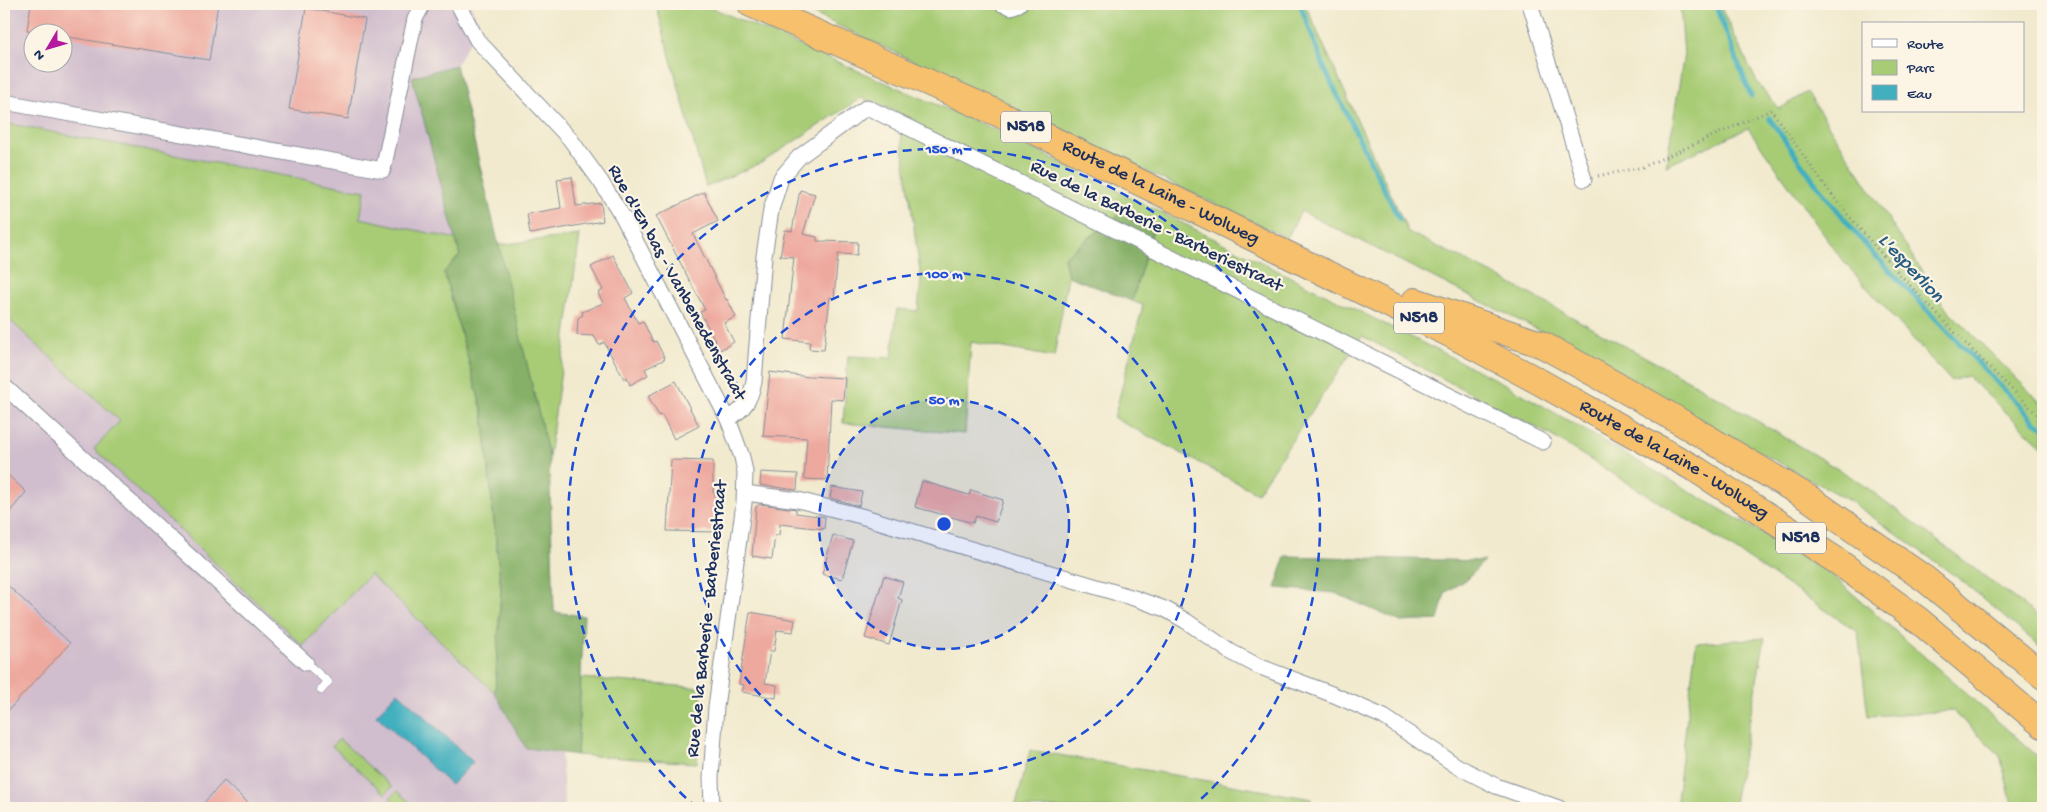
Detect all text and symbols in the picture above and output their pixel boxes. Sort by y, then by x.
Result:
north arrow [22,22,72,72]
legend [1862,22,2024,112]
text: Route [1907,36,1944,54]
text: N [30,46,49,63]
text: Parc [1906,60,1935,78]
text: Eau [1907,86,1932,104]
road number: N518 [1001,111,1051,142]
street label: Route de la Laine - Wolweg [1058,135,1263,251]
text: 150 m [925,141,963,159]
street label: Rue de la Barberie - Barberiestraat [1026,156,1288,299]
street label: Rue d'En bas - Vanbenedenstraat [601,161,752,407]
water label: L'esperlion [1872,230,1948,309]
text: 100 m [924,266,963,284]
road number: N518 [1394,302,1444,334]
text: 50 m [929,392,960,410]
street label: Route de la Laine - Wolweg [1575,395,1773,525]
street label: Rue de la Barberie - Barberiestraat [682,477,734,758]
centre of rings [935,515,953,533]
road number: N518 [1776,522,1826,554]

